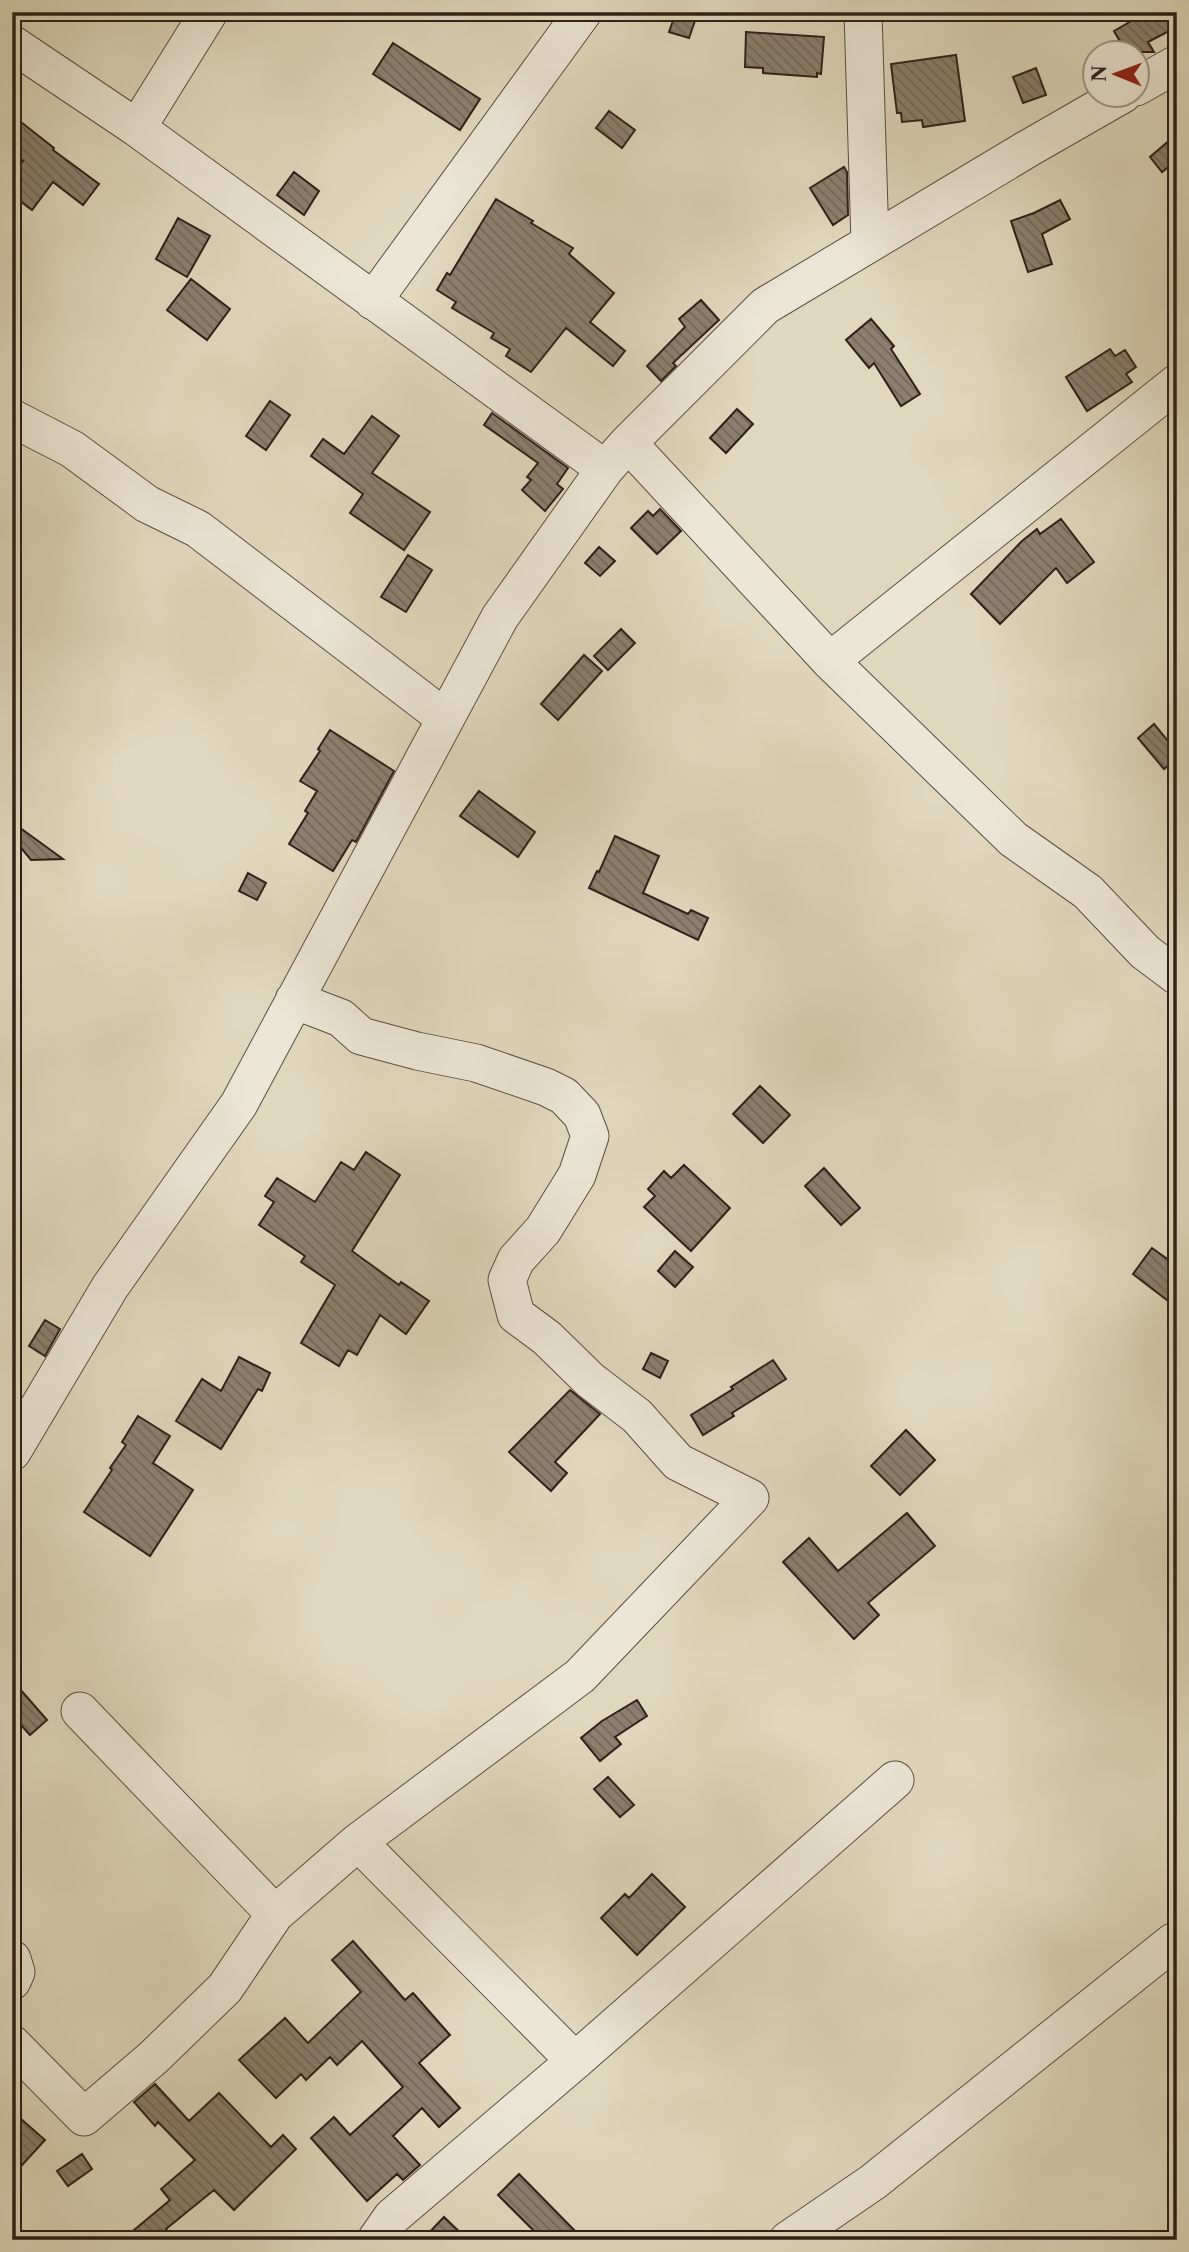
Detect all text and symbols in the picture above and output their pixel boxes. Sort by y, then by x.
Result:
north arrow [1080,38,1150,108]
text: N [1088,65,1111,82]

